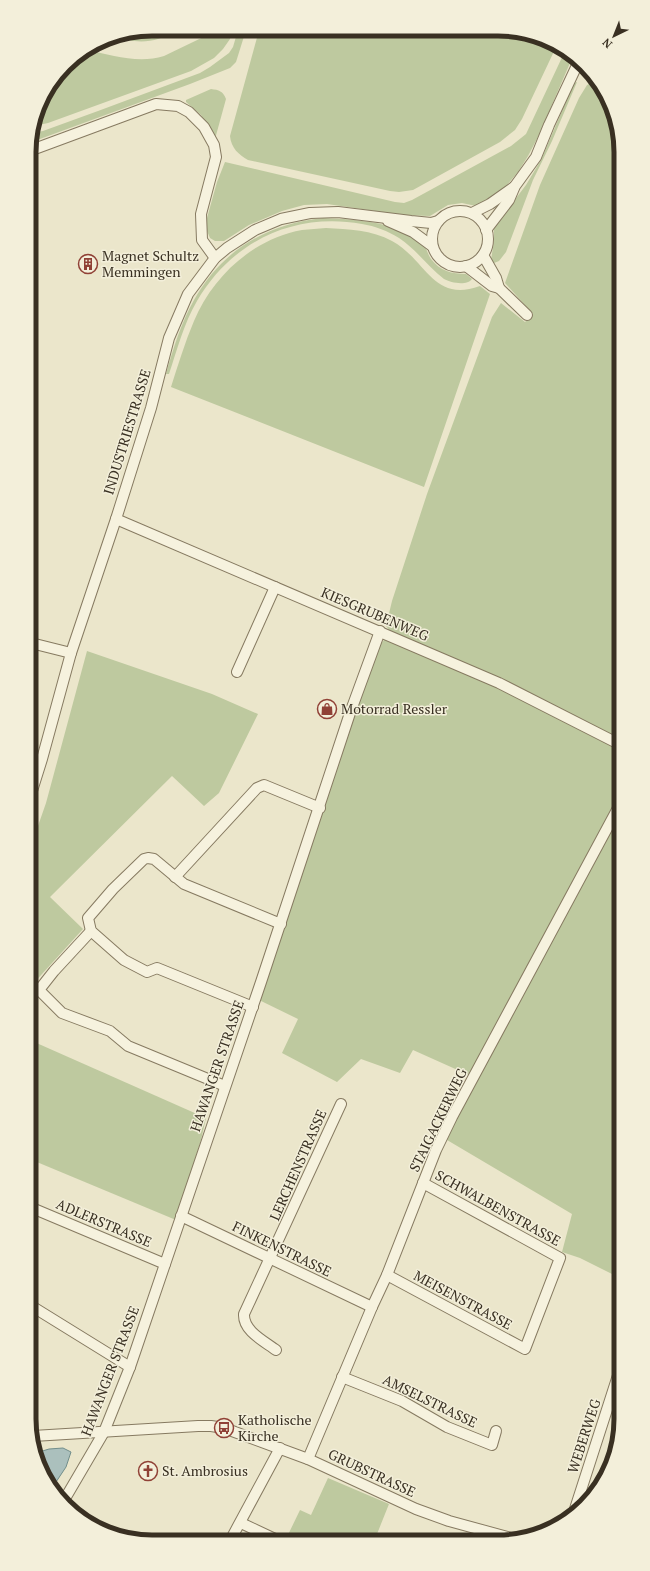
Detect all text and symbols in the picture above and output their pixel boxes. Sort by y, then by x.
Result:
north arrow [594,16,634,56]
text: N [599,35,615,51]
place label: Magnet Schultz Memmingen [102,246,199,281]
building icon: Magnet Schultz Memmingen [77,253,99,275]
street label: INDUSTRIESTRASSE [98,367,155,497]
street label: KIESGRUBENWEG [318,582,432,645]
shop icon: Motorrad Ressler [316,698,338,720]
place label: Motorrad Ressler [341,699,448,718]
street label: HAWANGER STRASSE [185,998,248,1134]
street label: STAIGACKERWEG [404,1064,471,1175]
street label: LERCHENSTRASSE [265,1106,331,1223]
street label: SCHWALBENSTRASSE [432,1165,564,1250]
street label: ADLERSTRASSE [54,1194,155,1251]
street label: FINKENSTRASSE [229,1216,335,1281]
street label: MEISENSTRASSE [411,1266,516,1334]
street label: HAWANGER STRASSE [76,1303,143,1439]
street label: AMSELSTRASSE [380,1369,481,1432]
street label: WEBERWEG [563,1396,605,1475]
place label: Katholische Kirche [238,1410,312,1445]
bus stop icon: Katholische Kirche [213,1417,235,1439]
street label: GRUBSTRASSE [325,1444,419,1501]
church icon: St. Ambrosius [137,1460,159,1482]
place label: St. Ambrosius [162,1461,248,1480]

